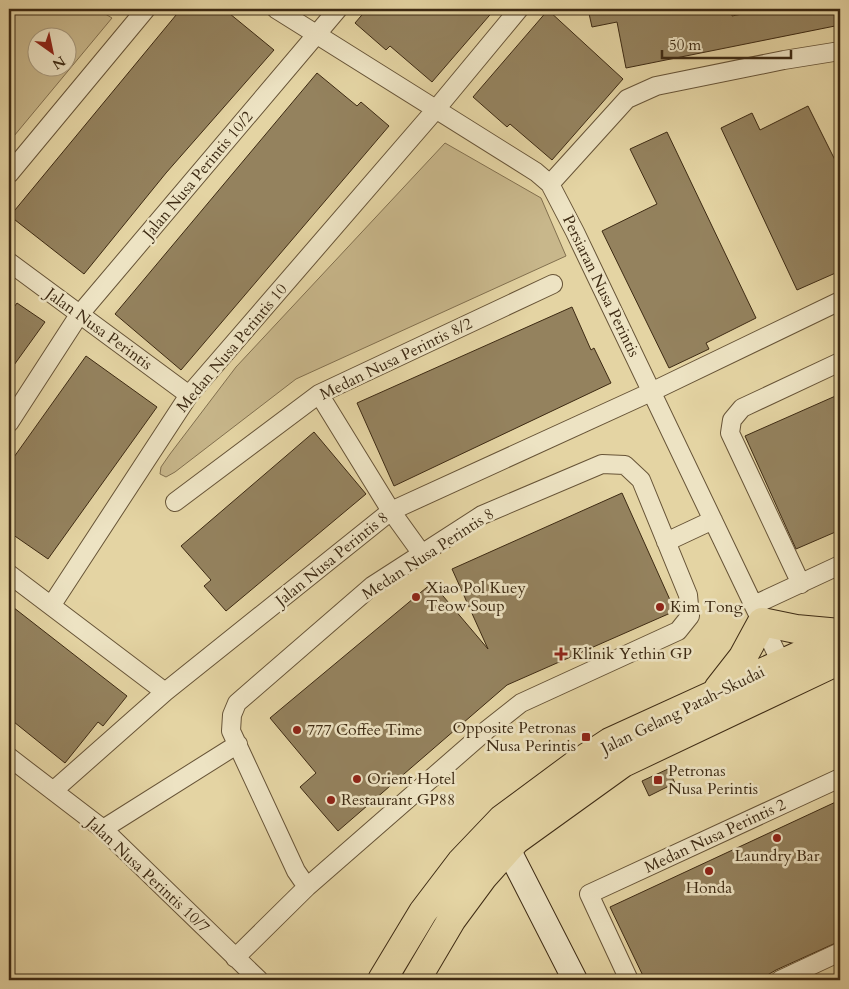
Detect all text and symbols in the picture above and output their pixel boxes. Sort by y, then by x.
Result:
north arrow [28,28,78,78]
scale bar [662,28,790,60]
text: 50 m [669,35,701,55]
text: N [49,51,69,74]
street label: Jalan Nusa Perintis 10/2 [137,106,258,245]
street label: Persiaran Nusa Perintis [557,211,645,361]
street label: Medan Nusa Perintis 10 [172,279,292,417]
street label: Jalan Nusa Perintis [40,282,157,375]
street label: Medan Nusa Perintis 8/2 [316,312,476,406]
street label: Medan Nusa Perintis 8 [358,503,498,605]
street label: Jalan Nusa Perintis 8 [269,507,393,613]
place label: Xiao Pol Kuey Teow Soup [426,577,526,617]
marker: Xiao Pol Kuey Teow Soup [410,591,422,603]
place label: Kim Tong [670,596,743,618]
marker: Kim Tong [654,601,666,613]
place label: Klinik Yethin GP [572,643,692,665]
marker: Klinik Yethin GP [554,647,568,661]
street label: Jalan Gelang Patah-Skudai [596,661,769,760]
place label: Opposite Petronas Nusa Perintis [452,717,576,757]
place label: 777 Coffee Time [307,719,422,741]
marker: 777 Coffee Time [291,724,303,736]
marker: Opposite Petronas Nusa Perintis [580,731,592,743]
place label: Petronas Nusa Perintis [668,760,758,800]
place label: Orient Hotel [367,768,455,790]
marker: Orient Hotel [351,773,363,785]
marker: Petronas Nusa Perintis [652,774,664,786]
place label: Restaurant GP88 [341,789,455,811]
marker: Restaurant GP88 [325,794,337,806]
street label: Medan Nusa Perintis 2 [641,794,789,878]
street label: Jalan Nusa Perintis 10/7 [80,811,214,938]
marker: Laundry Bar [771,832,783,844]
place label: Laundry Bar [734,845,820,867]
marker: Honda [703,865,715,877]
place label: Honda [686,877,732,899]

